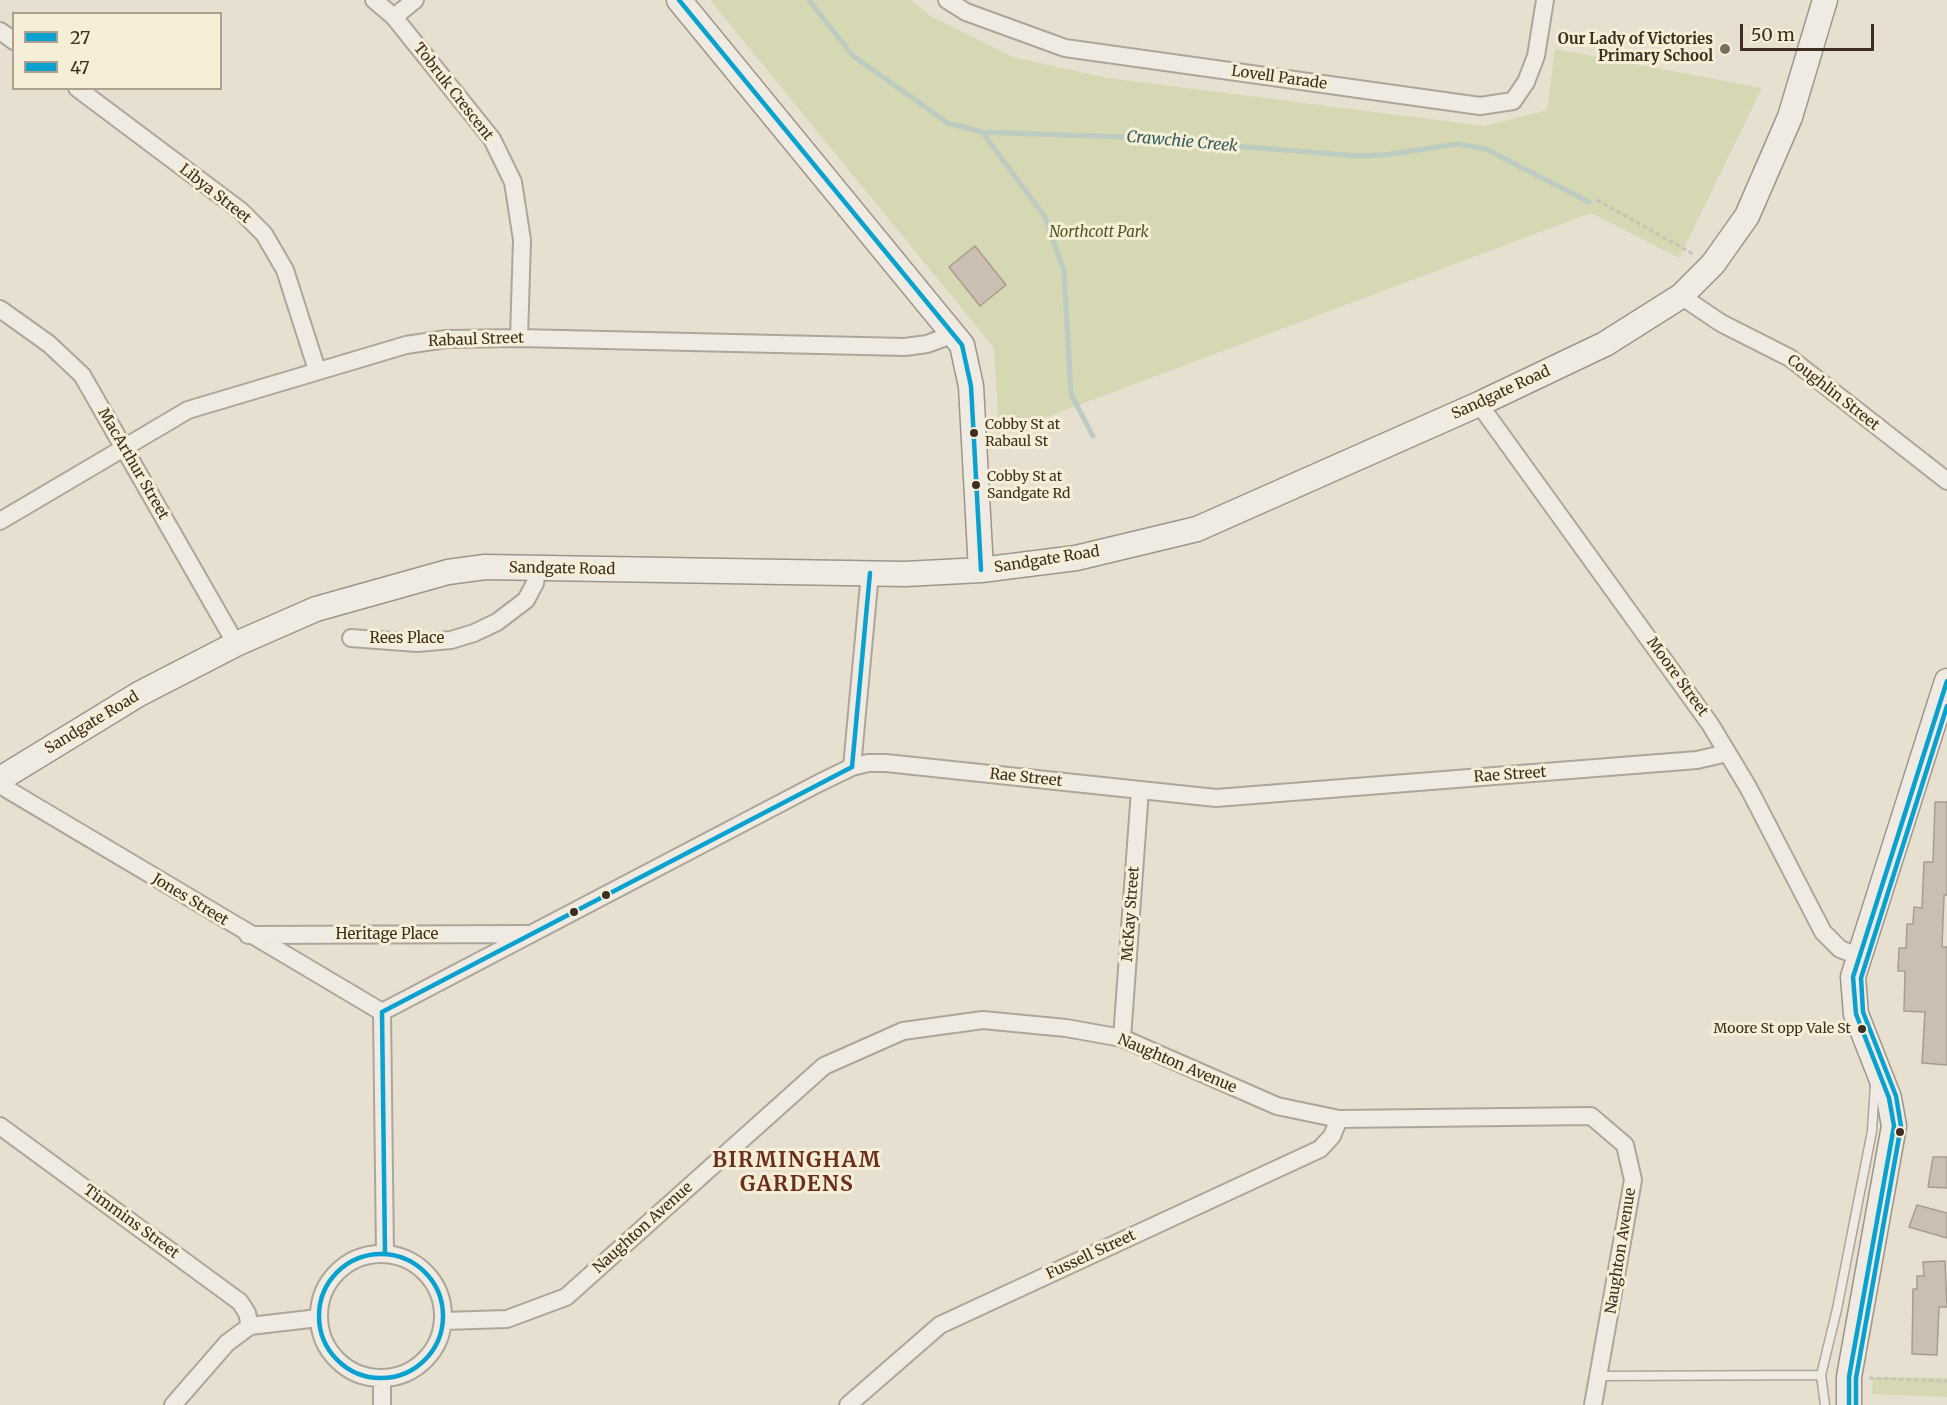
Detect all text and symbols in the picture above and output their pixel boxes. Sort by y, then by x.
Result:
legend [12,12,222,90]
scale bar [1743,12,1876,50]
text: 50 m [1751,23,1795,46]
text: 27 [70,26,90,49]
place label: Our Lady of Victories Primary School [1558,31,1713,66]
street label: Tobruk Crescent [409,40,497,144]
marker: Our Lady of Victories Primary School [1718,42,1732,56]
text: 47 [70,56,90,79]
street label: Lovell Parade [1230,62,1328,94]
water label: Crawchie Creek [1126,128,1238,156]
street label: Libya Street [176,160,254,228]
park label: Northcott Park [1049,224,1149,242]
street label: Rabaul Street [428,329,524,351]
street label: Coughlin Street [1783,351,1883,435]
street label: Sandgate Road [1449,362,1553,424]
street label: MacArthur Street [94,405,172,523]
place label: Cobby St at Rabaul St [985,417,1060,449]
marker: Cobby St at Rabaul St [968,427,980,439]
place label: Cobby St at Sandgate Rd [987,469,1071,502]
marker: Cobby St at Sandgate Rd [970,479,982,491]
street label: Sandgate Road [993,543,1101,577]
street label: Sandgate Road [509,559,615,579]
street label: Rees Place [370,630,444,648]
street label: Moore Street [1642,634,1712,720]
street label: Sandgate Road [42,688,142,758]
street label: Rae Street [1473,763,1547,787]
street label: Rae Street [989,765,1063,791]
street label: McKay Street [1119,866,1143,962]
street label: Jones Street [149,870,231,930]
unlabelled marker [600,889,612,901]
unlabelled marker [568,906,580,918]
street label: Heritage Place [336,926,438,944]
place label: Moore St opp Vale St [1713,1021,1851,1037]
marker: Moore St opp Vale St [1856,1023,1868,1035]
street label: Naughton Avenue [1115,1031,1239,1097]
unlabelled marker [1894,1126,1906,1138]
district label: BIRMINGHAM GARDENS [712,1148,882,1198]
street label: Naughton Avenue [590,1179,696,1277]
street label: Timmins Street [80,1181,182,1263]
street label: Naughton Avenue [1602,1187,1640,1315]
street label: Fussell Street [1043,1226,1139,1284]

